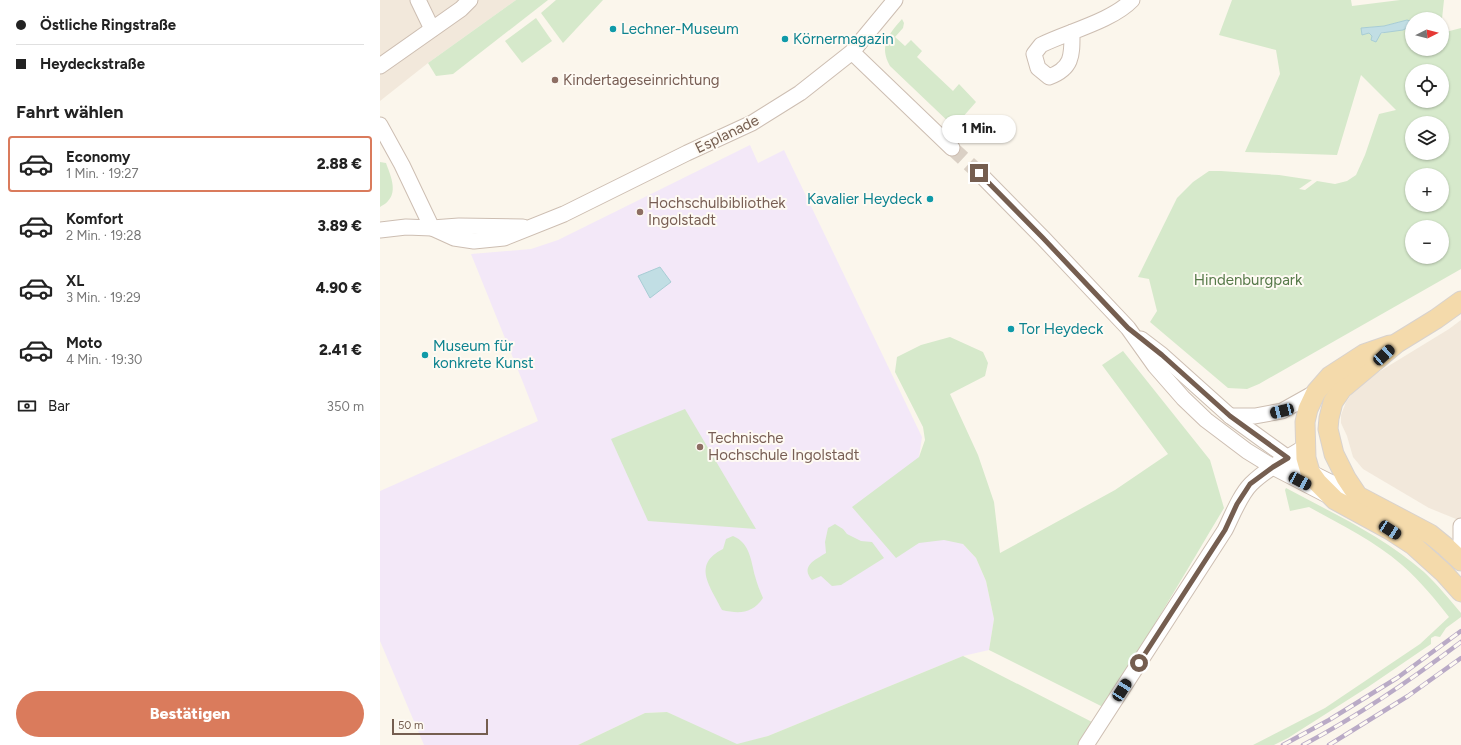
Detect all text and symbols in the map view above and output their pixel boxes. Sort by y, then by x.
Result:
north arrow [1405,12,1449,56]
map controls [1405,12,1449,264]
text: Östliche Ringstraße [40,16,176,34]
place label: Lechner-Museum [621,20,739,38]
marker: Lechner-Museum [608,24,618,34]
place label: Körnermagazin [793,30,894,48]
marker: Körnermagazin [780,34,790,44]
text: Heydeckstraße [40,55,145,73]
button: locate [1405,64,1449,108]
place label: Kindertageseinrichtung [563,71,720,89]
marker: Kindertageseinrichtung [550,75,560,85]
text: Fahrt wählen [16,101,123,123]
street label: Esplanade [692,111,762,157]
callout: 1 Min. [942,115,1016,143]
button: layers [1405,116,1449,160]
text: 1 Min. [962,121,996,136]
icon: car [18,146,54,182]
text: Economy [66,148,131,166]
text: 2.88 € [317,155,362,173]
route end [970,164,988,182]
text: 1 Min. · 19:27 [66,166,139,181]
button: + [1405,168,1449,212]
place label: Kavalier Heydeck [807,190,923,208]
place label: Hochschulbibliothek Ingolstadt [648,194,786,229]
marker: Kavalier Heydeck [925,194,935,204]
marker: Hochschulbibliothek Ingolstadt [635,207,645,217]
icon: car [18,208,54,244]
text: Komfort [66,210,123,228]
text: 3.89 € [317,217,362,235]
button: − [1405,220,1449,264]
text: 2 Min. · 19:28 [66,228,141,243]
icon: car [18,270,54,306]
park label: Hindenburgpark [1194,271,1303,289]
text: XL [66,272,84,290]
text: 4.90 € [316,279,362,297]
text: 3 Min. · 19:29 [66,290,141,305]
place label: Tor Heydeck [1019,320,1104,338]
marker: Tor Heydeck [1006,324,1016,334]
icon: car [18,332,54,368]
text: Moto [66,334,102,352]
place label: Museum für konkrete Kunst [433,337,534,372]
text: 2.41 € [319,341,362,359]
car [1371,343,1397,367]
marker: Museum für konkrete Kunst [420,350,430,360]
text: 4 Min. · 19:30 [66,352,142,367]
icon: cash [16,395,38,417]
text: Bar [48,397,70,415]
text: 350 m [327,399,364,414]
car [1269,402,1295,420]
place label: Technische Hochschule Ingolstadt [708,429,860,464]
marker: Technische Hochschule Ingolstadt [695,442,705,452]
car [1287,470,1313,492]
car [1377,518,1403,542]
route start [1130,654,1148,672]
car [1110,677,1134,703]
button: Bestätigen [16,691,364,737]
scale bar [392,717,488,736]
text: 50 m [398,719,423,732]

